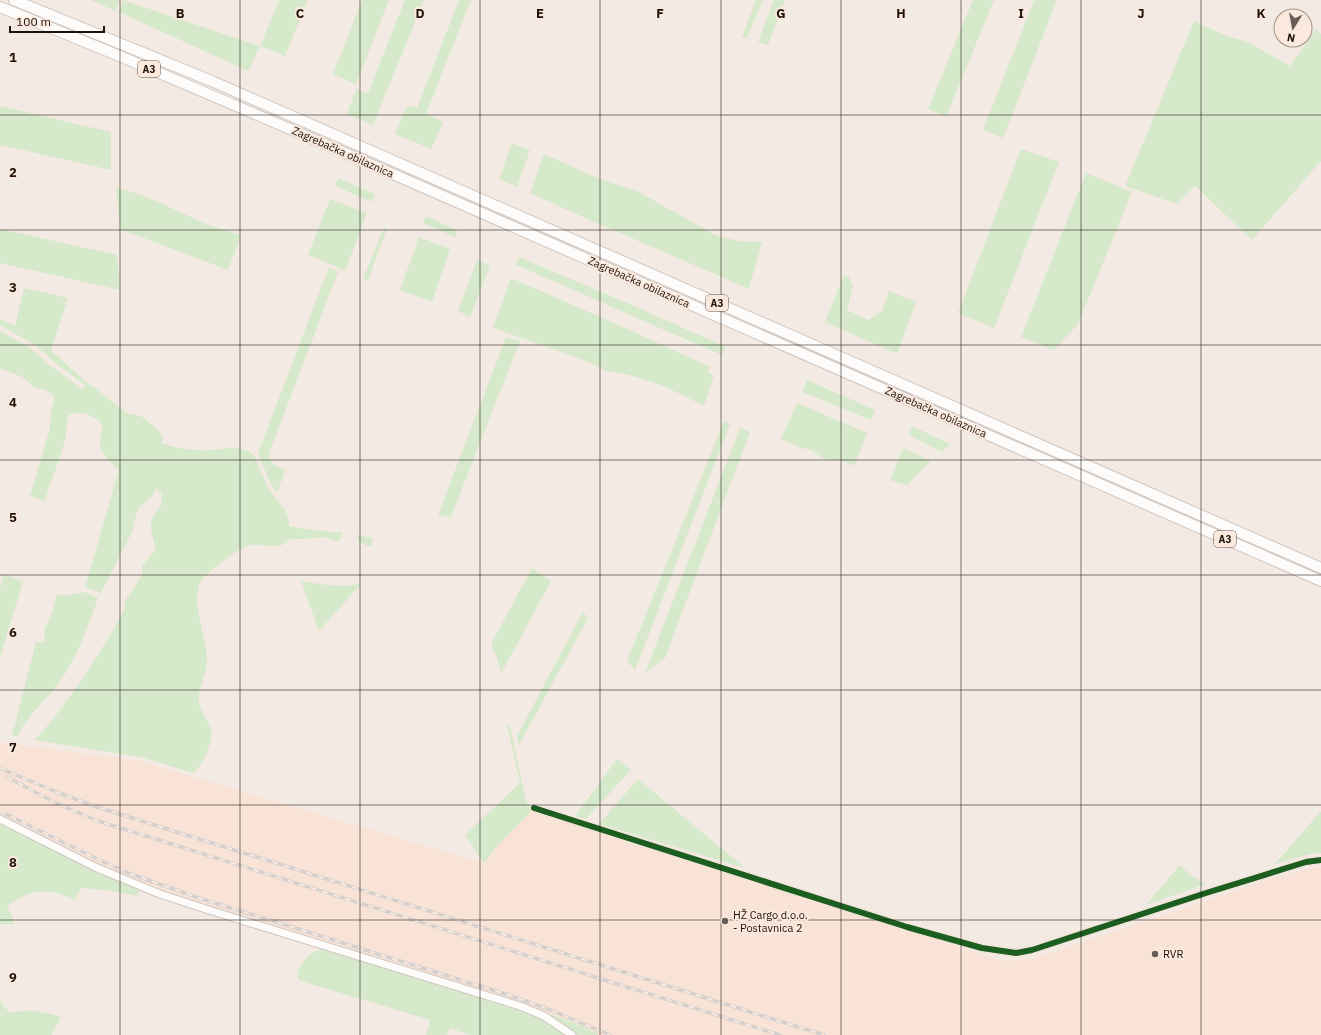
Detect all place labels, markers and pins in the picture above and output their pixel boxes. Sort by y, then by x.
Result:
place label: HŽ Cargo d.o.o. - Postavnica 2 [733,908,808,935]
marker: HŽ Cargo d.o.o. - Postavnica 2 [720,916,730,926]
place label: RVR [1163,947,1184,961]
marker: RVR [1150,949,1160,959]

